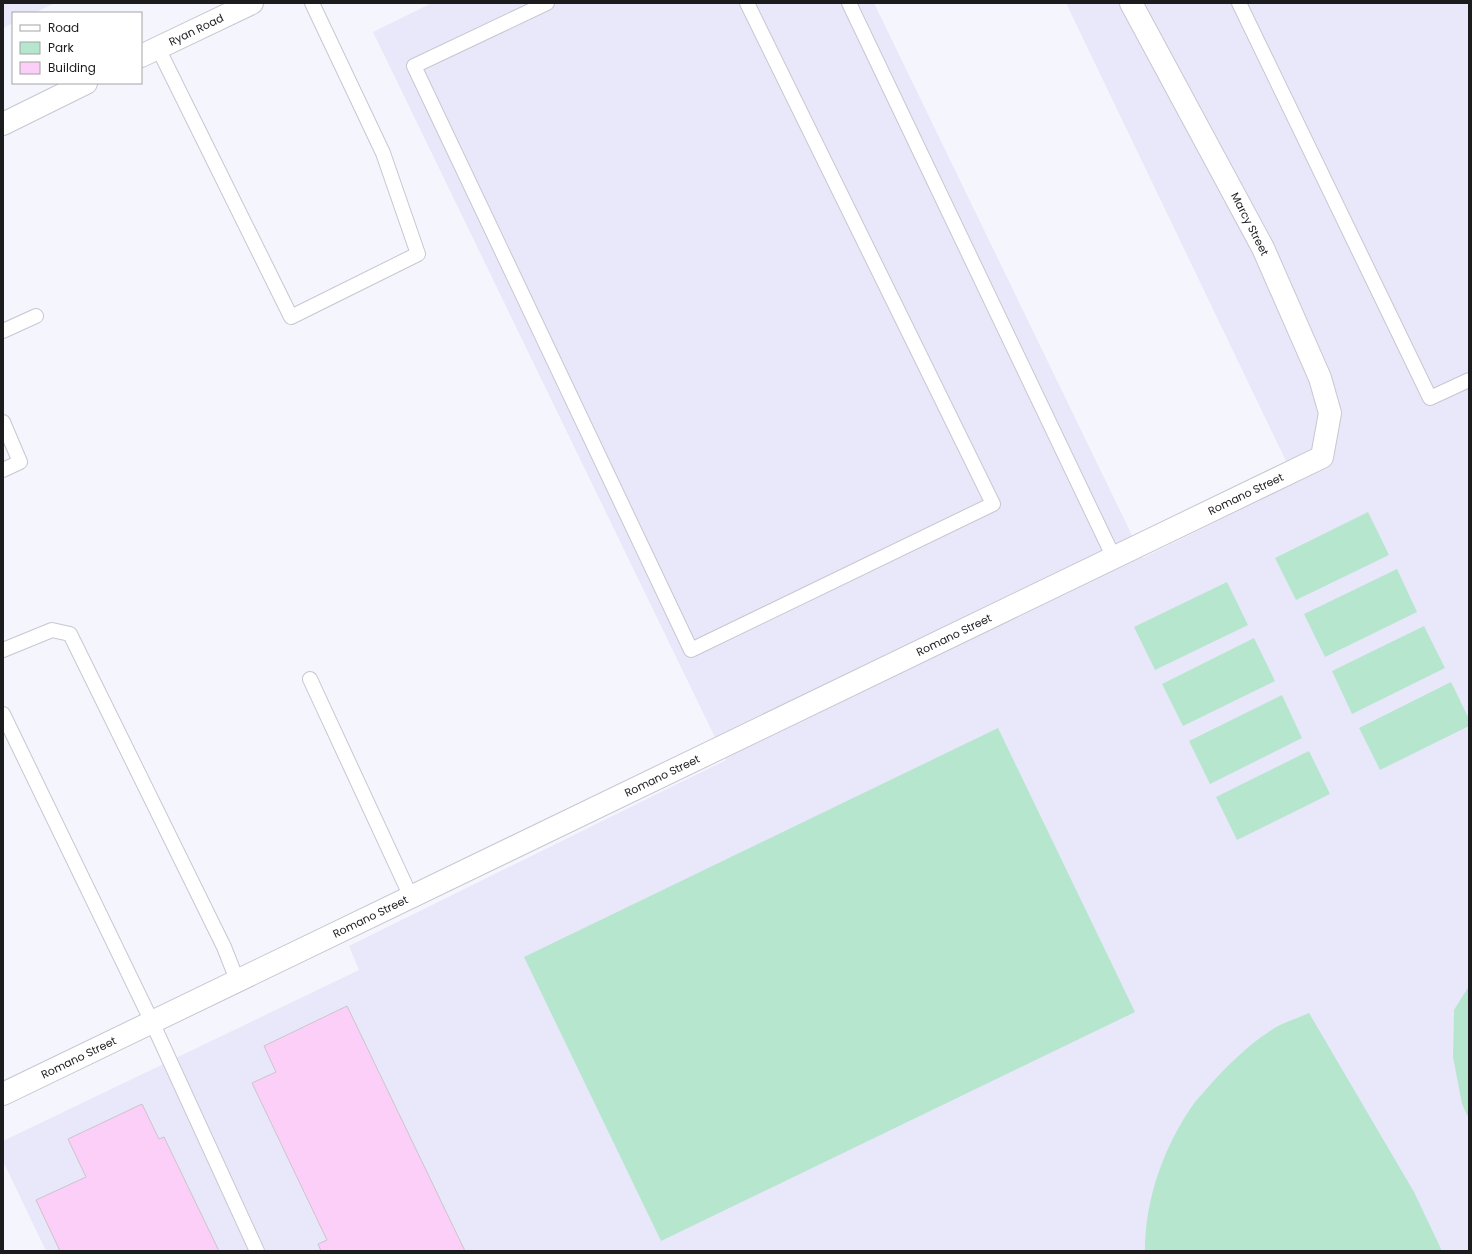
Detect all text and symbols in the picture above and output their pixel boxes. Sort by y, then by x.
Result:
street label: Ryan Road [166,10,226,50]
legend [12,12,142,84]
text: Road [48,19,79,36]
text: Park [48,39,75,56]
text: Building [48,59,96,76]
street label: Marcy Street [1227,190,1273,258]
street label: Romano Street [1205,469,1286,519]
street label: Romano Street [914,610,994,660]
street label: Romano Street [622,751,702,801]
street label: Romano Street [330,892,411,942]
street label: Romano Street [38,1032,119,1082]

